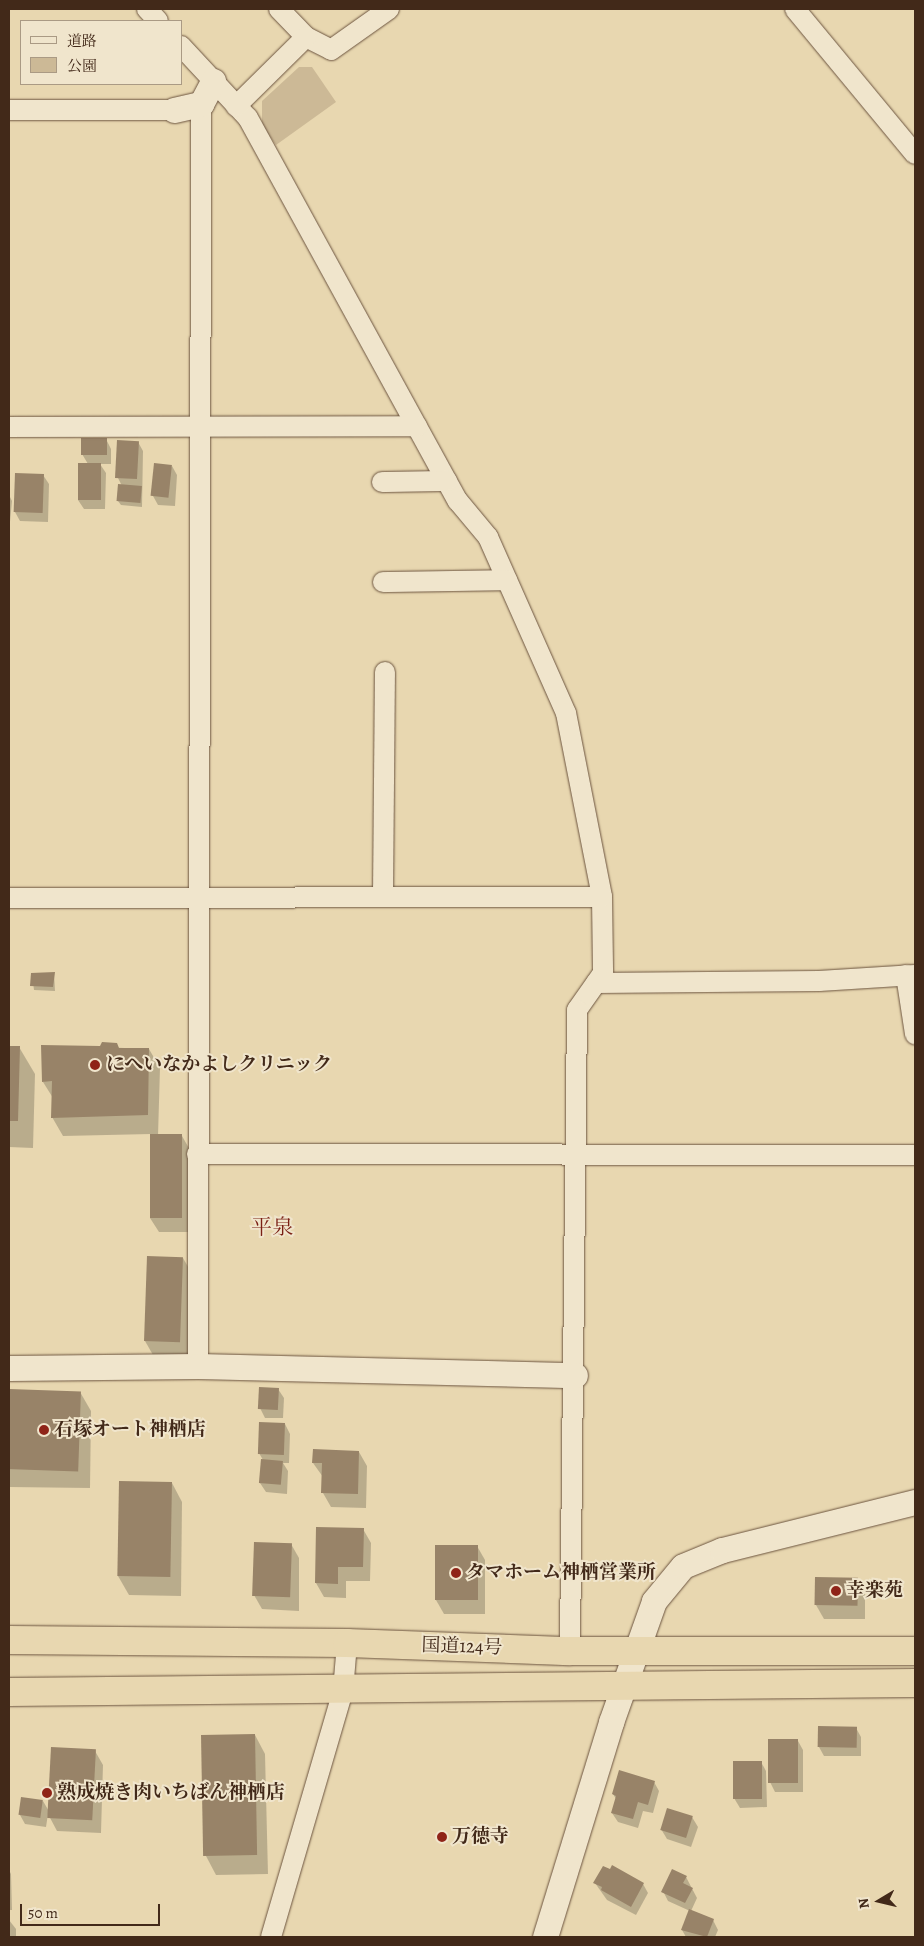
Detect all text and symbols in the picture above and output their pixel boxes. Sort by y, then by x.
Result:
legend [20,20,182,85]
text: 道路 [67,31,97,51]
text: 公園 [67,56,97,76]
place label: にへいなかよしクリニック [106,1054,334,1076]
marker: にへいなかよしクリニック [88,1058,102,1072]
district label: 平泉 [251,1214,293,1240]
place label: 石塚オート神栖店 [54,1419,206,1441]
marker: 石塚オート神栖店 [38,1424,50,1436]
place label: タマホーム神栖営業所 [466,1562,656,1584]
marker: タマホーム神栖営業所 [450,1567,462,1579]
place label: 幸楽苑 [846,1580,903,1602]
marker: 幸楽苑 [830,1585,842,1597]
street label: 国道124号 [421,1634,503,1660]
place label: 熟成焼き肉いちばん神栖店 [57,1782,285,1804]
marker: 熟成焼き肉いちばん神栖店 [41,1787,53,1799]
place label: 万徳寺 [452,1826,509,1848]
marker: 万徳寺 [436,1831,448,1843]
north arrow [854,1876,904,1926]
scale bar [22,1894,162,1926]
text: N [854,1897,874,1910]
text: 50 m [28,1903,58,1923]

